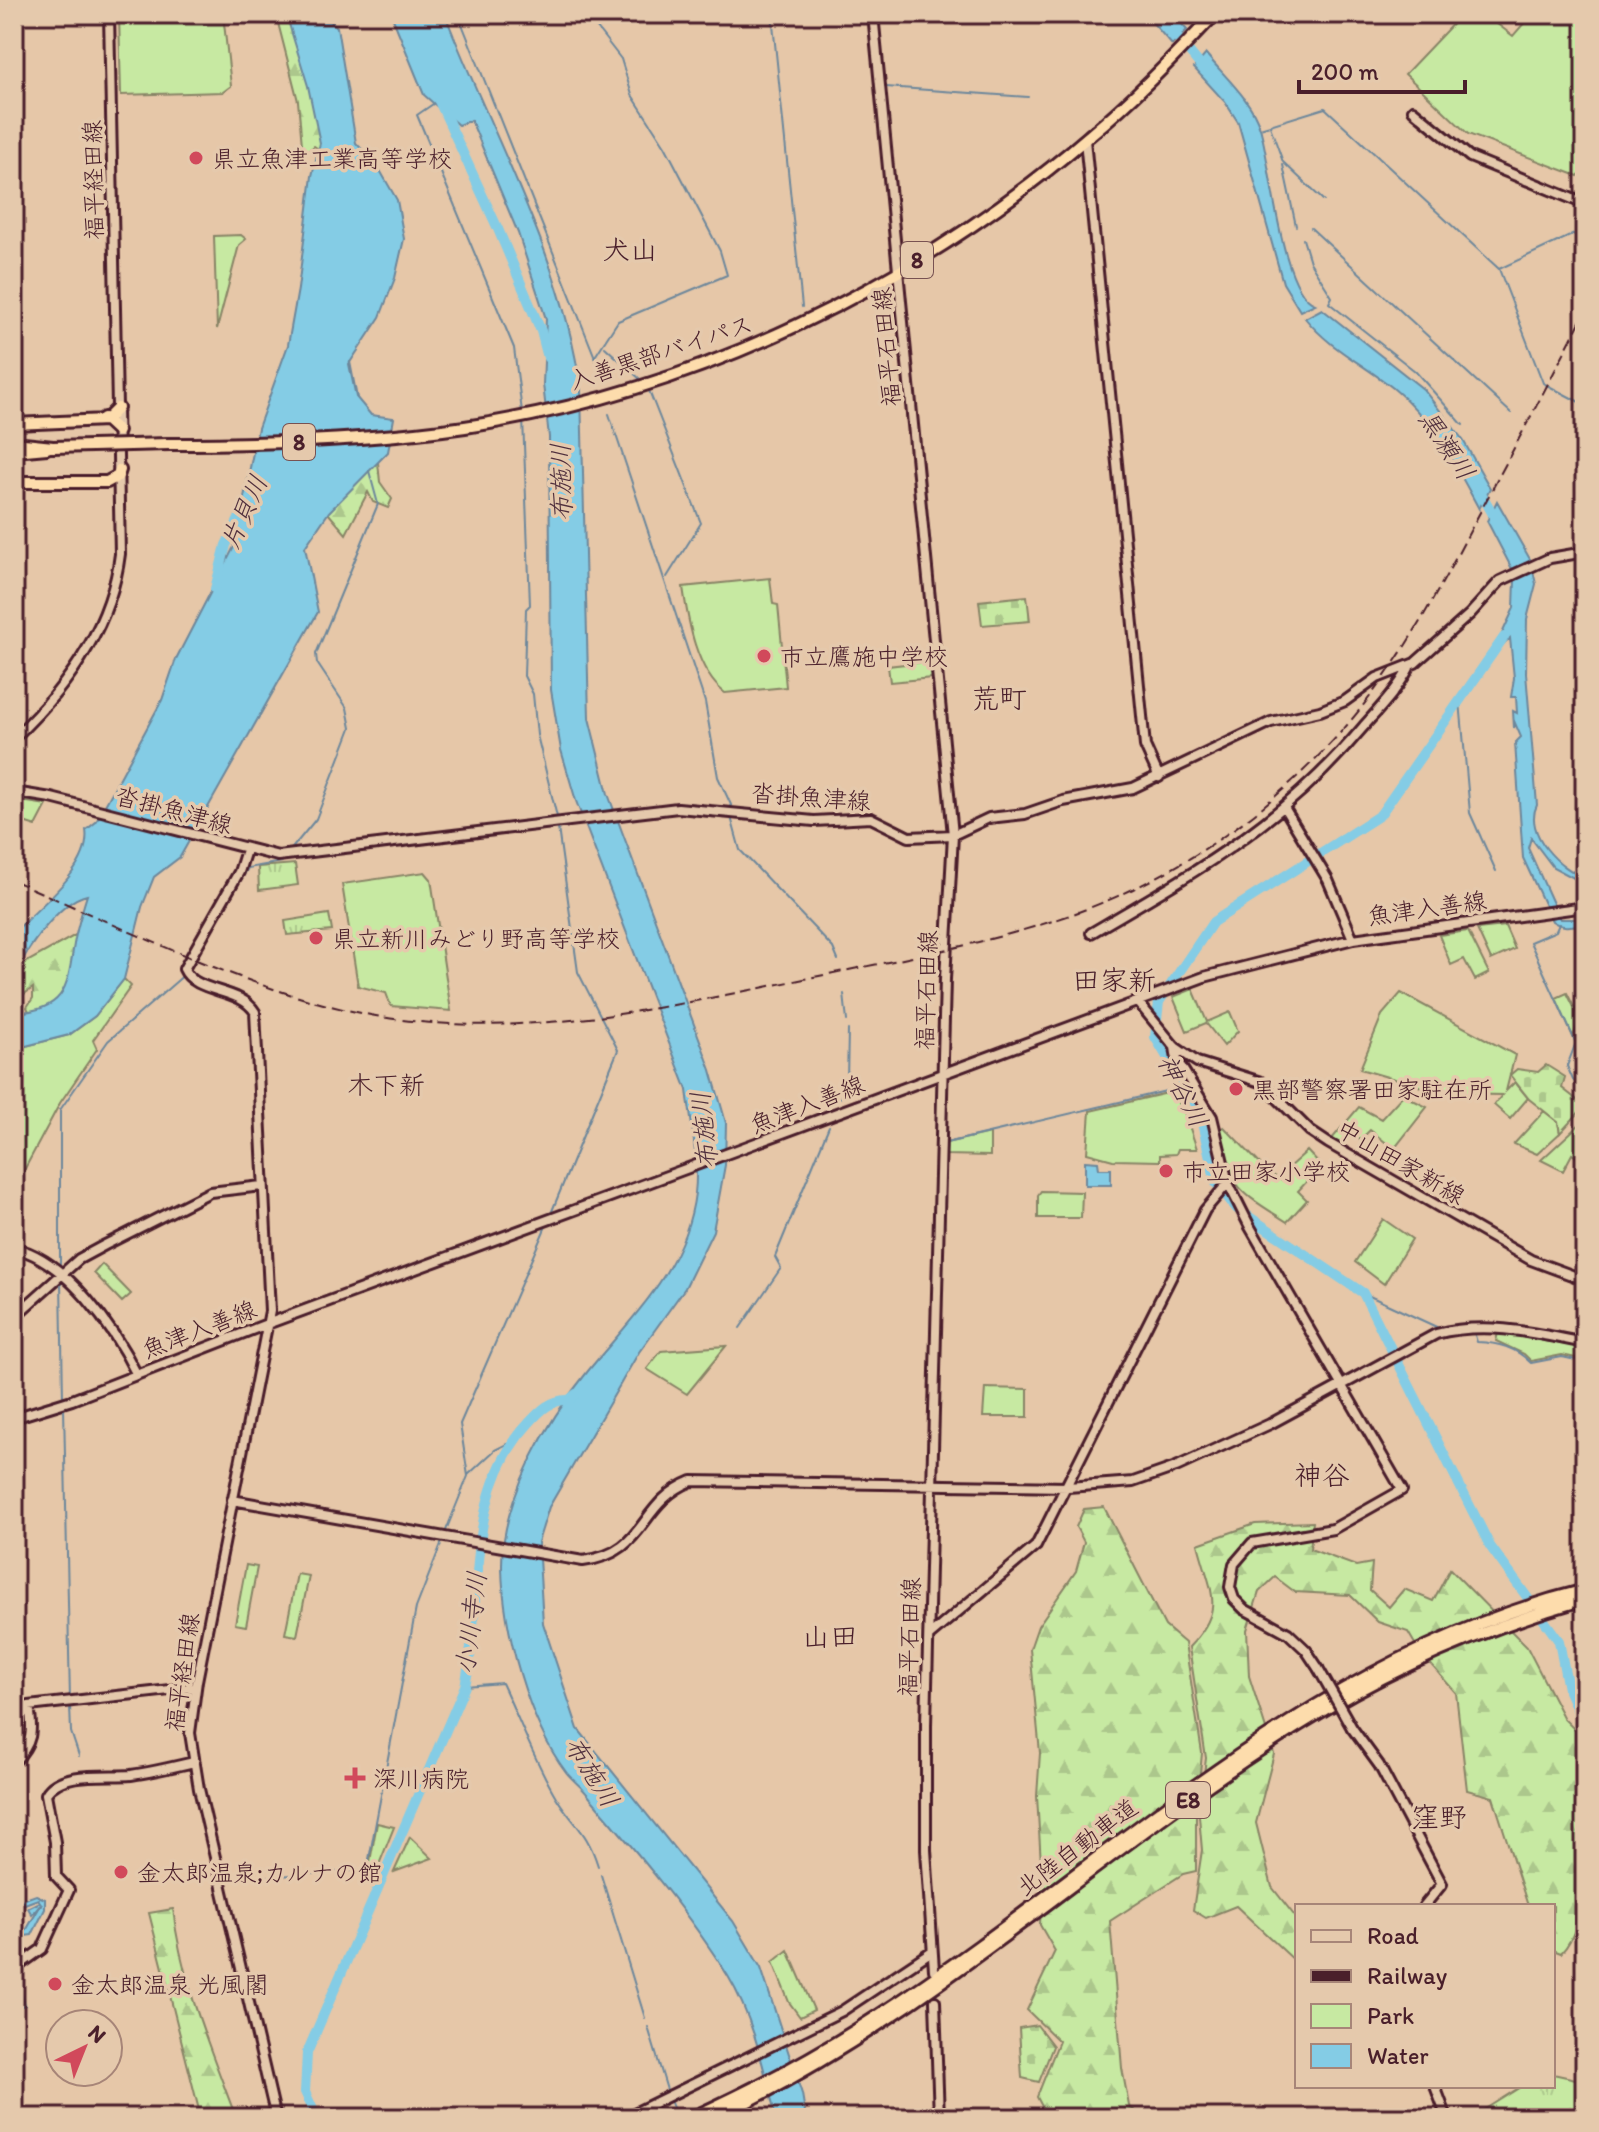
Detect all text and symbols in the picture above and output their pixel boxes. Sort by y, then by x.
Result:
scale bar [1299,44,1465,94]
text: 200 m [1311,57,1379,86]
street label: 福平経田線 [77,120,109,240]
place label: 県立魚津工業高等学校 [212,144,452,173]
marker: 県立魚津工業高等学校 [187,149,205,167]
district label: 犬山 [602,232,658,266]
road number: 8 [901,242,933,278]
street label: 福平石田線 [866,286,906,408]
street label: 入善黒部バイパス [565,309,757,395]
water label: 黒瀬川 [1412,404,1482,486]
road number: 8 [283,424,315,460]
water label: 布施川 [544,443,578,521]
water label: 片貝川 [214,470,274,554]
place label: 市立鷹施中学校 [780,642,948,671]
marker: 市立鷹施中学校 [755,647,773,665]
district label: 荒町 [971,681,1027,715]
street label: 沓掛魚津線 [750,778,872,816]
street label: 沓掛魚津線 [112,780,236,840]
street label: 魚津入善線 [1366,885,1488,931]
place label: 県立新川みどり野高等学校 [332,924,620,953]
marker: 県立新川みどり野高等学校 [307,929,325,947]
street label: 福平石田線 [909,930,943,1050]
district label: 田家新 [1072,963,1156,997]
water label: 神谷川 [1151,1049,1215,1133]
district label: 木下新 [347,1069,425,1101]
street label: 魚津入善線 [746,1069,868,1139]
place label: 黒部警察署田家駐在所 [1252,1075,1492,1104]
marker: 黒部警察署田家駐在所 [1227,1080,1245,1098]
water label: 布施川 [684,1090,724,1170]
street label: 中山田家新線 [1331,1113,1471,1211]
place label: 市立田家小学校 [1182,1157,1350,1186]
marker: 市立田家小学校 [1157,1162,1175,1180]
street label: 魚津入善線 [138,1294,260,1364]
district label: 神谷 [1294,1458,1350,1492]
water label: 小川寺川 [449,1569,493,1677]
street label: 福平石田線 [892,1577,926,1697]
street label: 福平経田線 [159,1611,205,1733]
district label: 山田 [802,1619,858,1653]
water label: 布施川 [558,1730,626,1814]
place label: 深川病院 [373,1764,469,1793]
marker: 深川病院 [344,1767,366,1789]
road number: E8 [1166,1782,1210,1818]
street label: 北陸自動車道 [1011,1792,1143,1902]
district label: 窪野 [1411,1800,1467,1834]
place label: 金太郎温泉;カルナの館 [137,1858,382,1887]
marker: 金太郎温泉;カルナの館 [112,1863,130,1881]
legend [1295,1904,1555,2088]
text: Road [1367,1921,1419,1950]
text: Railway [1367,1961,1448,1990]
place label: 金太郎温泉 光風閣 [71,1970,268,1999]
marker: 金太郎温泉 光風閣 [46,1975,64,1993]
text: Park [1367,2001,1414,2030]
north arrow [44,2008,124,2088]
text: N [83,2019,112,2049]
text: Water [1367,2041,1429,2070]

